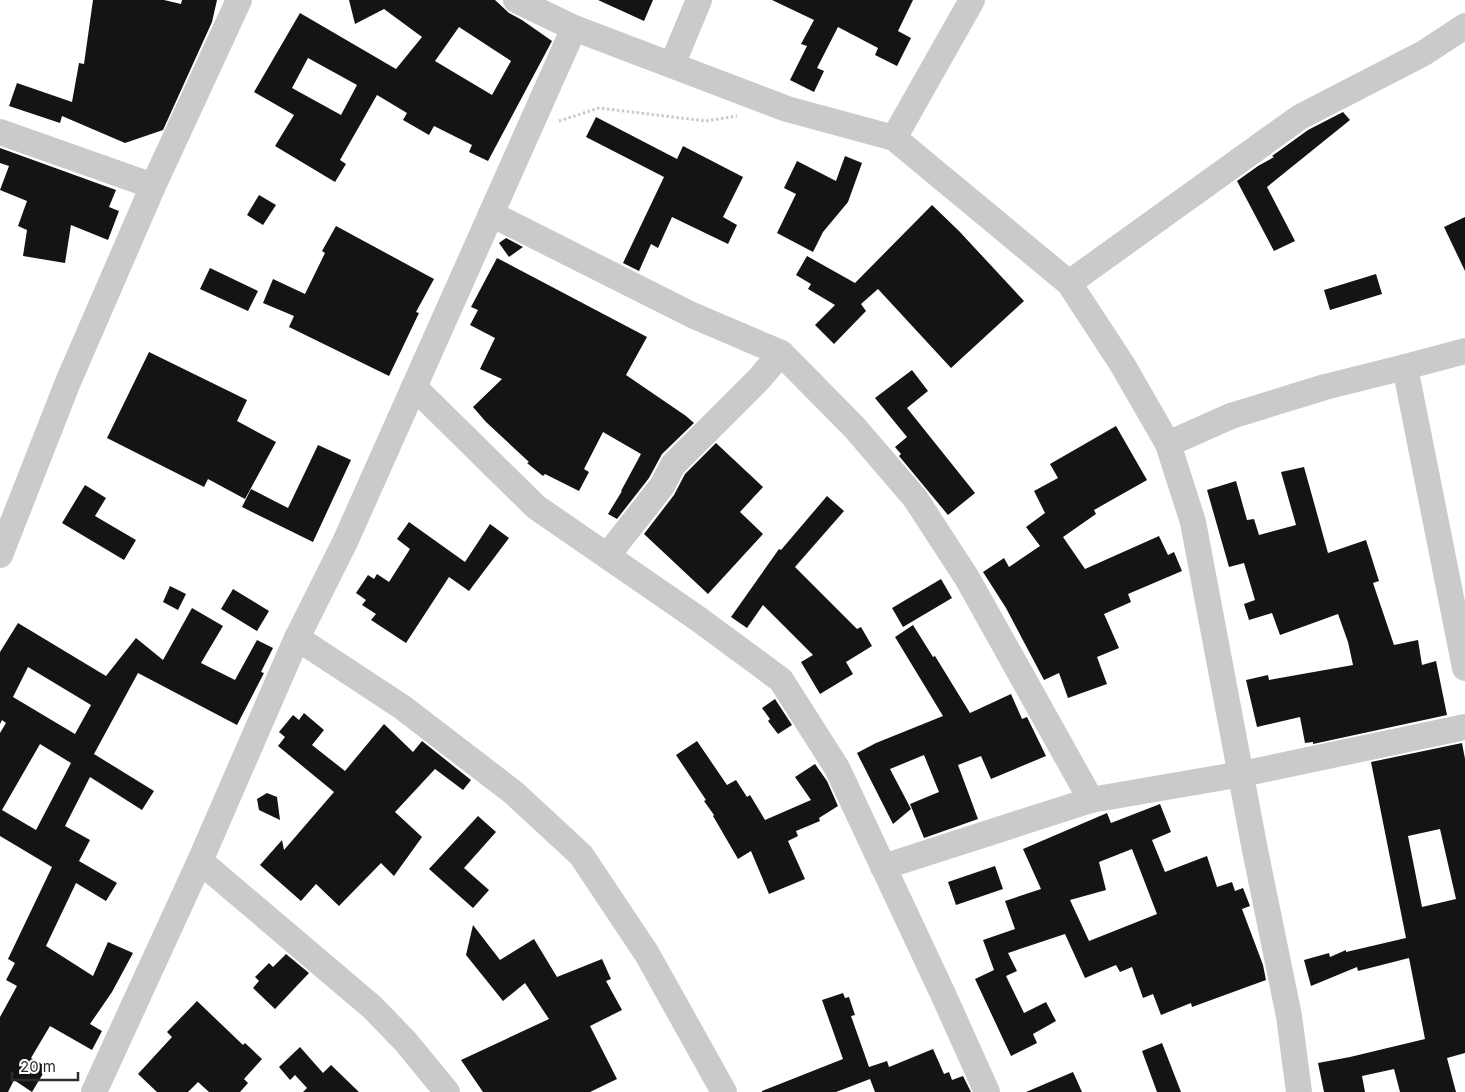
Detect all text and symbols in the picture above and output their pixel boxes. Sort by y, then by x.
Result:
scale bar [12,1050,79,1082]
text: 20 m [20,1057,56,1076]

